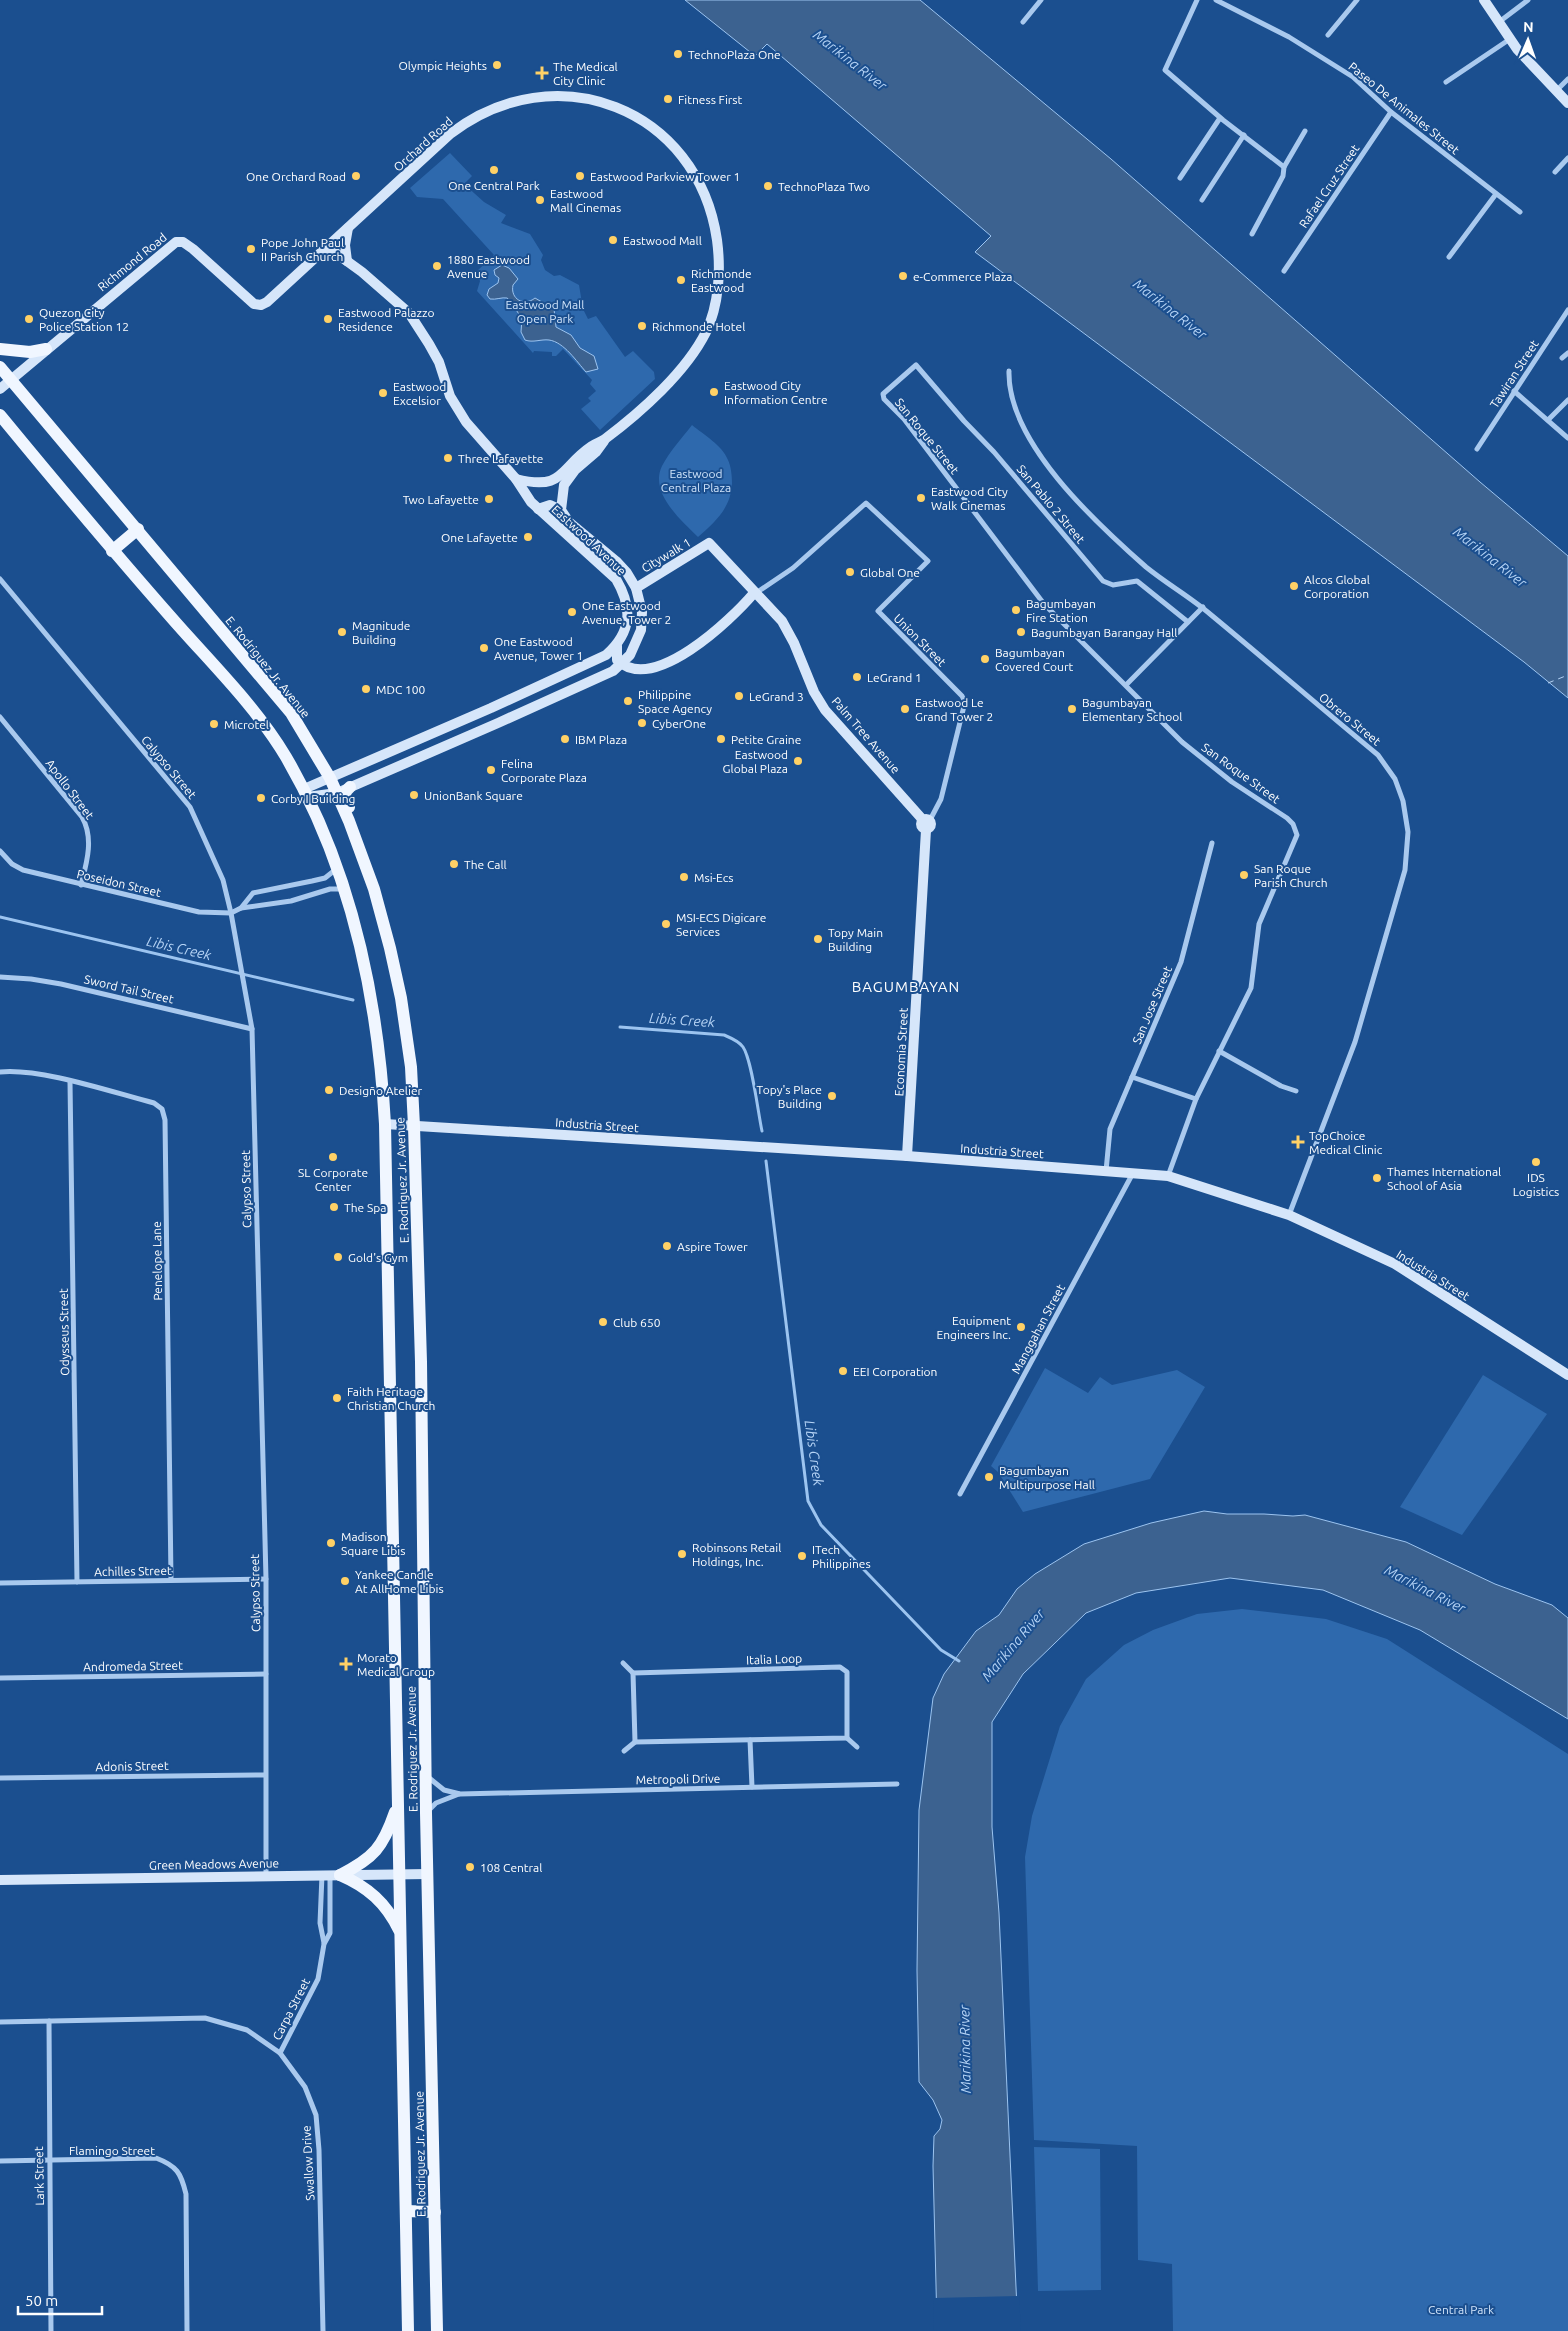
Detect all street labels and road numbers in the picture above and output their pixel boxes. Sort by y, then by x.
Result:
street label: Paseo De Animales Street [1346,60,1462,157]
street label: Orchard Road [391,114,455,174]
street label: Rafael Cruz Street [1296,142,1362,230]
street label: Richmond Road [95,230,169,294]
street label: Tawiran Street [1487,337,1541,410]
street label: San Roque Street [893,396,962,477]
street label: San Pablo 2 Street [1014,462,1088,546]
street label: Eastwood Avenue [549,502,629,578]
street label: Citywalk 1 [639,535,693,575]
street label: Union Street [891,611,949,669]
street label: E. Rodriguez Jr. Avenue [223,614,313,720]
street label: Obrero Street [1317,690,1384,748]
street label: Palm Tree Avenue [829,694,903,776]
street label: Calypso Street [139,733,199,801]
street label: San Roque Street [1199,740,1283,806]
street label: Apollo Street [43,757,97,822]
street label: Poseidon Street [76,867,163,899]
street label: San Jose Street [1130,964,1174,1046]
street label: Sword Tail Street [83,972,175,1006]
street label: Economia Street [892,1007,910,1097]
street label: Industria Street [555,1116,639,1134]
street label: E. Rodriguez Jr. Avenue [393,1117,411,1243]
street label: Industria Street [960,1142,1044,1160]
street label: Calypso Street [239,1150,253,1228]
street label: Penelope Lane [150,1221,164,1301]
street label: Industria Street [1394,1247,1472,1303]
street label: Manggahan Street [1009,1282,1067,1376]
street label: Odysseus Street [57,1288,71,1376]
street label: Calypso Street [248,1554,262,1632]
street label: Achilles Street [94,1564,172,1578]
street label: Italia Loop [746,1652,802,1666]
street label: Andromeda Street [83,1659,183,1673]
street label: E. Rodriguez Jr. Avenue [404,1686,420,1812]
street label: Adonis Street [95,1759,169,1773]
street label: Metropoli Drive [636,1772,720,1786]
street label: Green Meadows Avenue [149,1856,279,1872]
street label: Carpa Street [270,1976,312,2042]
street label: E. Rodriguez Jr. Avenue [412,2091,428,2217]
street label: Swallow Drive [300,2125,316,2201]
street label: Flamingo Street [69,2144,155,2157]
street label: Lark Street [32,2146,46,2206]

